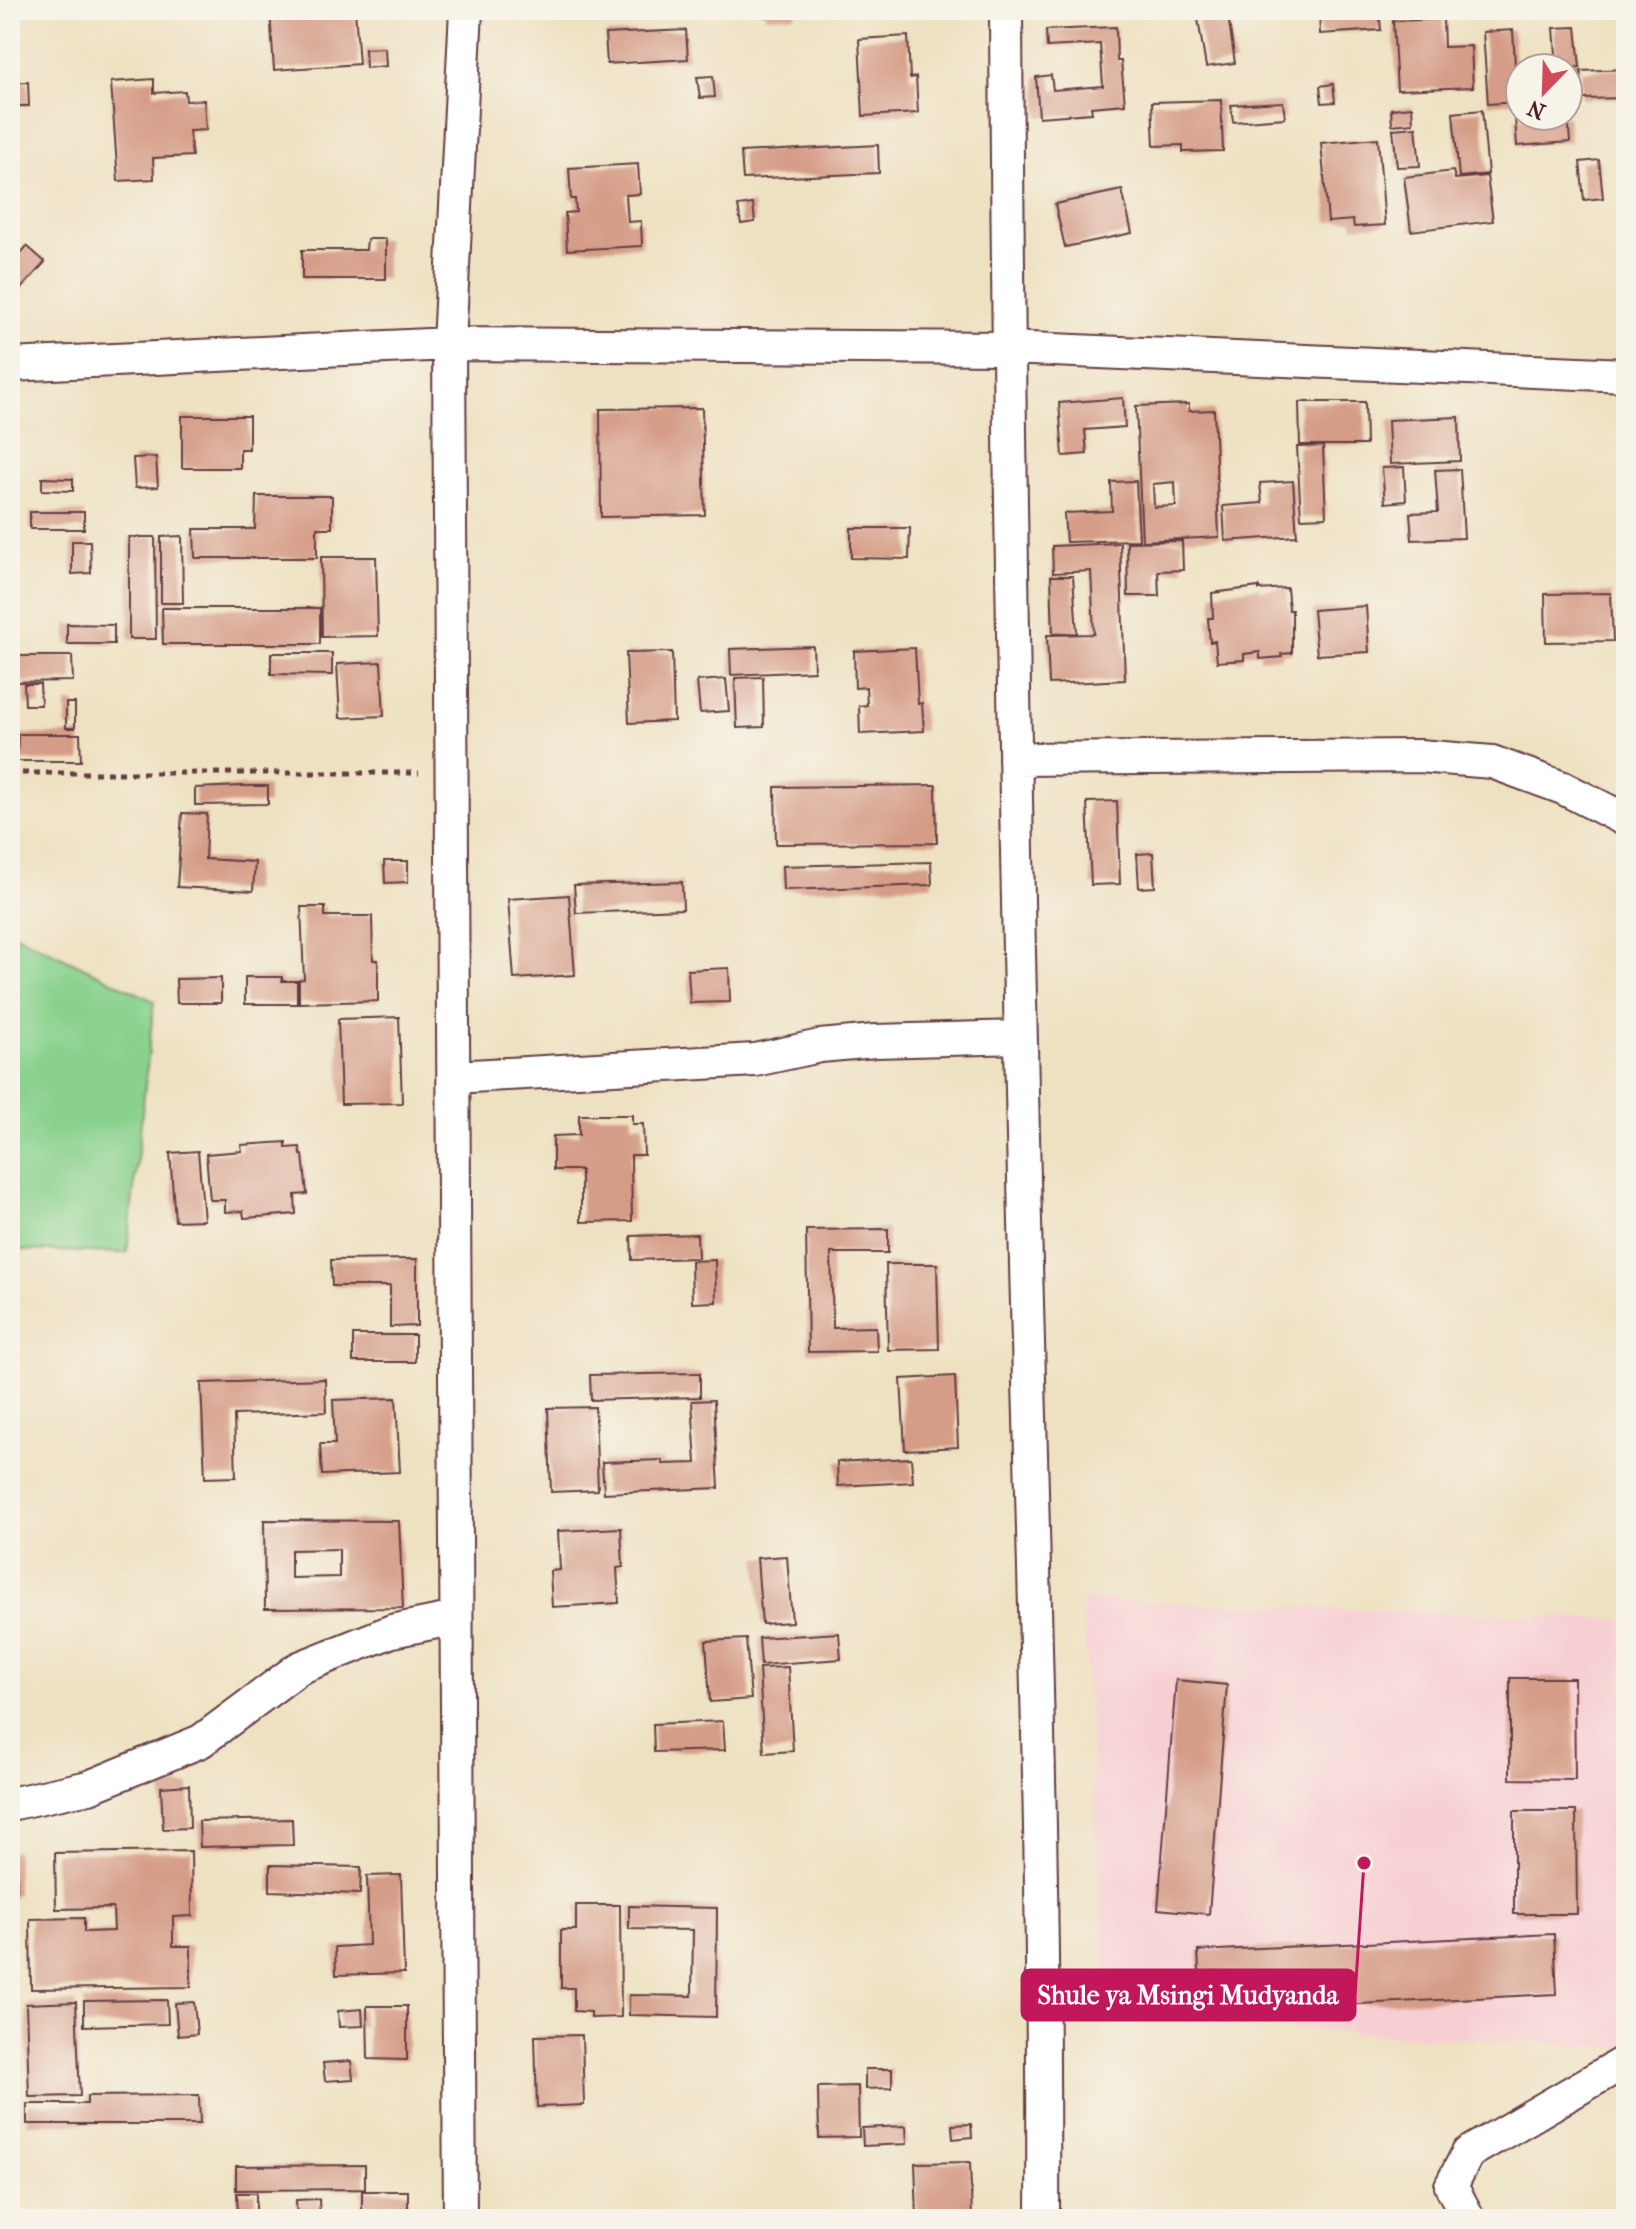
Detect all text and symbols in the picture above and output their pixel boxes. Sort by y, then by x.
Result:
north arrow [1504,52,1584,132]
text: N [1524,94,1549,125]
callout: Shule ya Msingi Mudyanda [1022,1970,1355,2020]
text: Shule ya Msingi Mudyanda [1037,1980,1339,2011]

